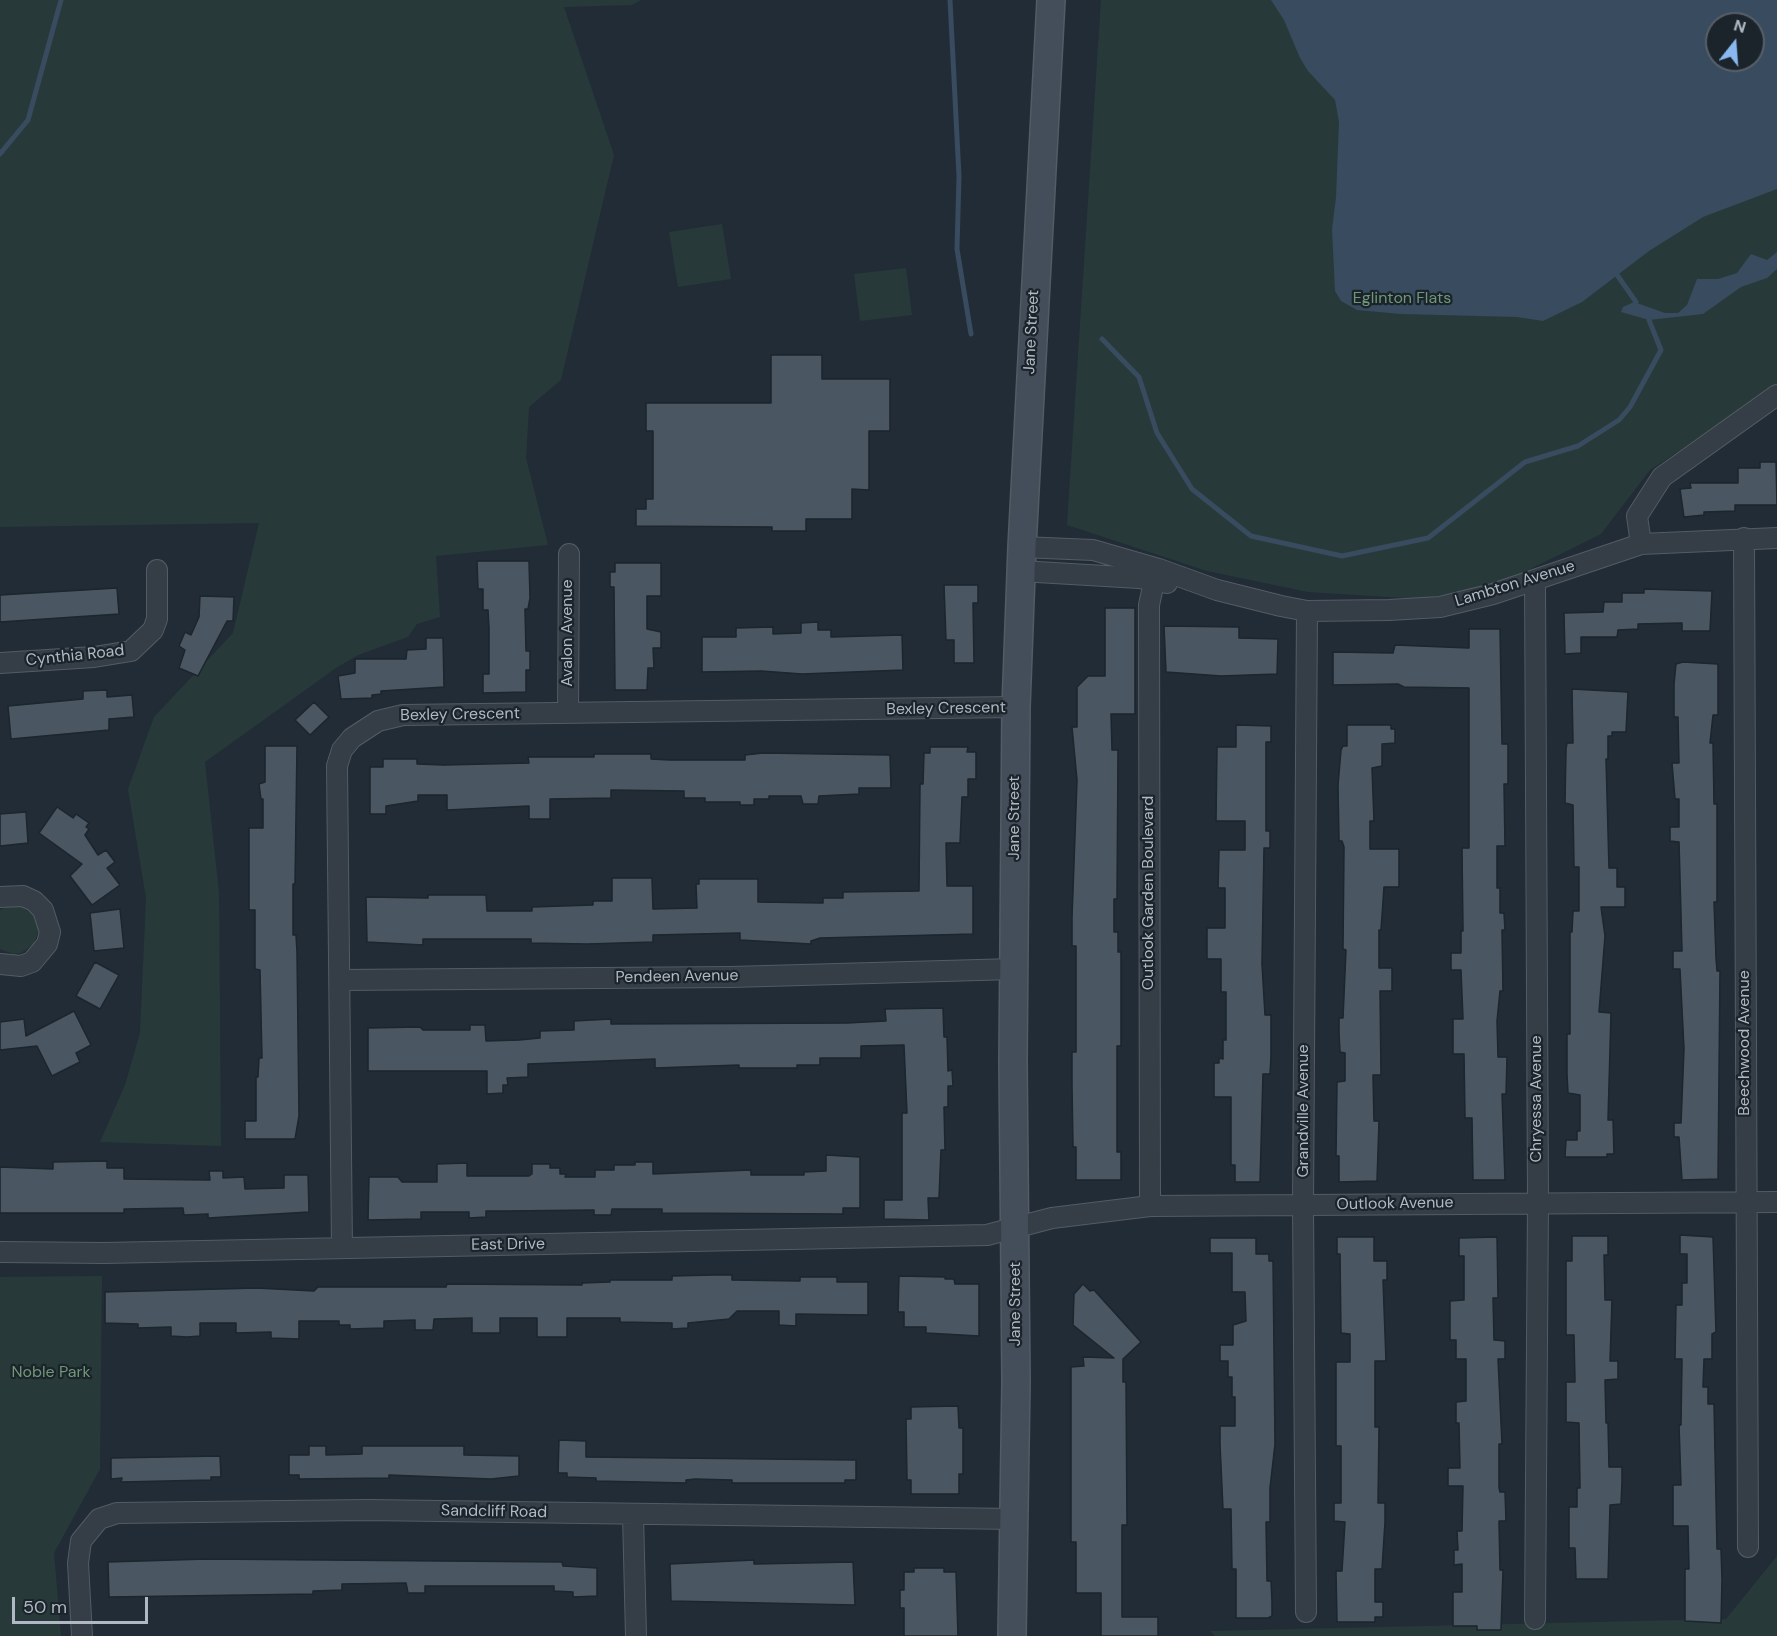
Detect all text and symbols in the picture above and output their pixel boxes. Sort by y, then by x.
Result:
north arrow [1705,12,1765,72]
text: N [1731,14,1748,38]
street label: Jane Street [1020,289,1044,375]
park label: Eglinton Flats [1353,289,1451,309]
street label: Lambton Avenue [1453,557,1577,611]
street label: Avalon Avenue [558,579,578,687]
street label: Cynthia Road [25,641,125,671]
street label: Bexley Crescent [886,698,1006,720]
street label: Bexley Crescent [400,704,520,726]
street label: Jane Street [1005,776,1025,860]
street label: Outlook Garden Boulevard [1139,796,1159,990]
street label: Pendeen Avenue [615,966,739,988]
street label: Beechwood Avenue [1735,970,1755,1116]
street label: Chryessa Avenue [1527,1035,1547,1163]
street label: Grandville Avenue [1294,1044,1314,1178]
street label: Outlook Avenue [1336,1193,1454,1215]
street label: East Drive [471,1235,545,1255]
street label: Jane Street [1006,1262,1026,1346]
park label: Noble Park [11,1363,91,1383]
street label: Sandcliff Road [441,1501,547,1523]
scale bar [15,1585,152,1623]
text: 50 m [23,1595,67,1619]

